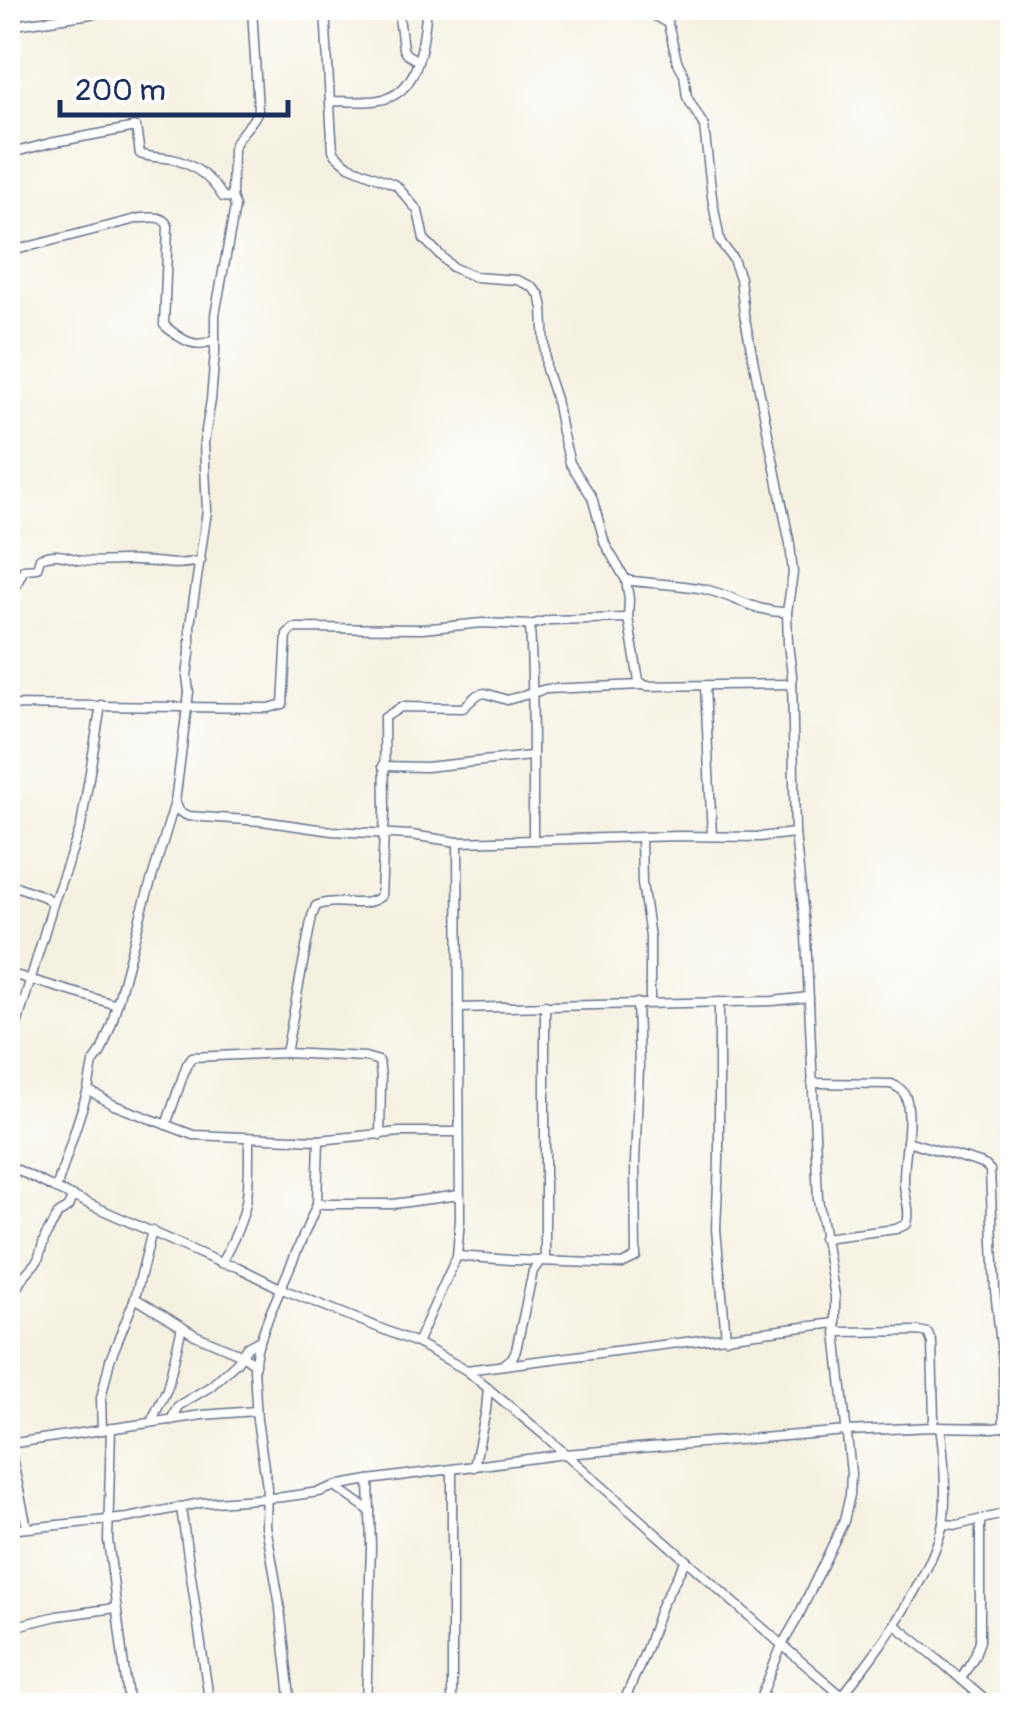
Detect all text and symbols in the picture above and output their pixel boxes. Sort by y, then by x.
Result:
scale bar [60,55,288,117]
text: 200 m [75,72,166,109]

